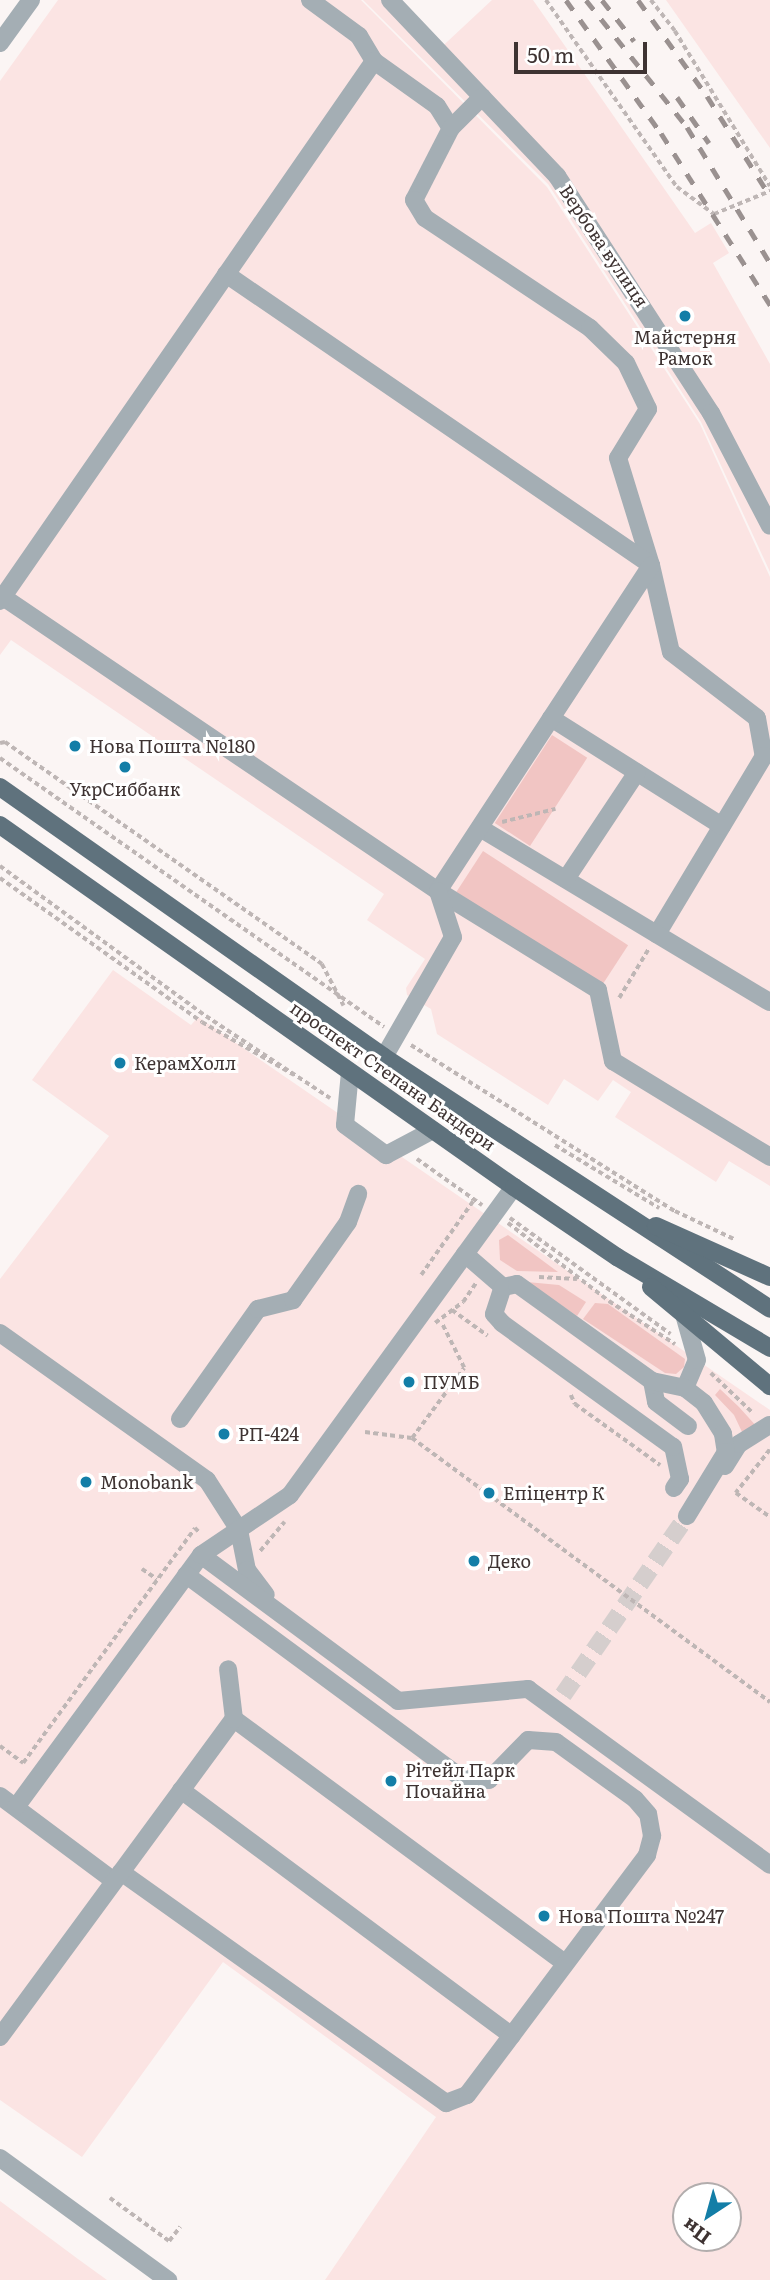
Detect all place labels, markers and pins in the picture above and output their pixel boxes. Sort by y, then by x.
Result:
marker: Майстерня Рамок [677,308,693,324]
place label: Майстерня Рамок [634,327,736,370]
place label: Нова Пошта №180 [89,735,255,757]
marker: Нова Пошта №180 [67,738,83,754]
marker: УкрСиббанк [117,759,133,775]
place label: УкрСиббанк [70,778,180,800]
place label: КерамХолл [134,1052,236,1074]
marker: КерамХолл [112,1055,128,1071]
place label: ПУМБ [423,1371,480,1393]
marker: ПУМБ [401,1374,417,1390]
place label: РП-424 [238,1423,299,1445]
marker: РП-424 [216,1426,232,1442]
place label: Monobank [100,1471,193,1493]
marker: Monobank [78,1474,94,1490]
place label: Епіцентр К [503,1482,605,1504]
marker: Епіцентр К [481,1485,497,1501]
place label: Деко [488,1550,531,1572]
marker: Деко [466,1553,482,1569]
place label: Рітейл Парк Почайна [405,1760,515,1802]
marker: Рітейл Парк Почайна [383,1773,399,1789]
place label: Нова Пошта №247 [558,1905,724,1927]
marker: Нова Пошта №247 [536,1908,552,1924]

